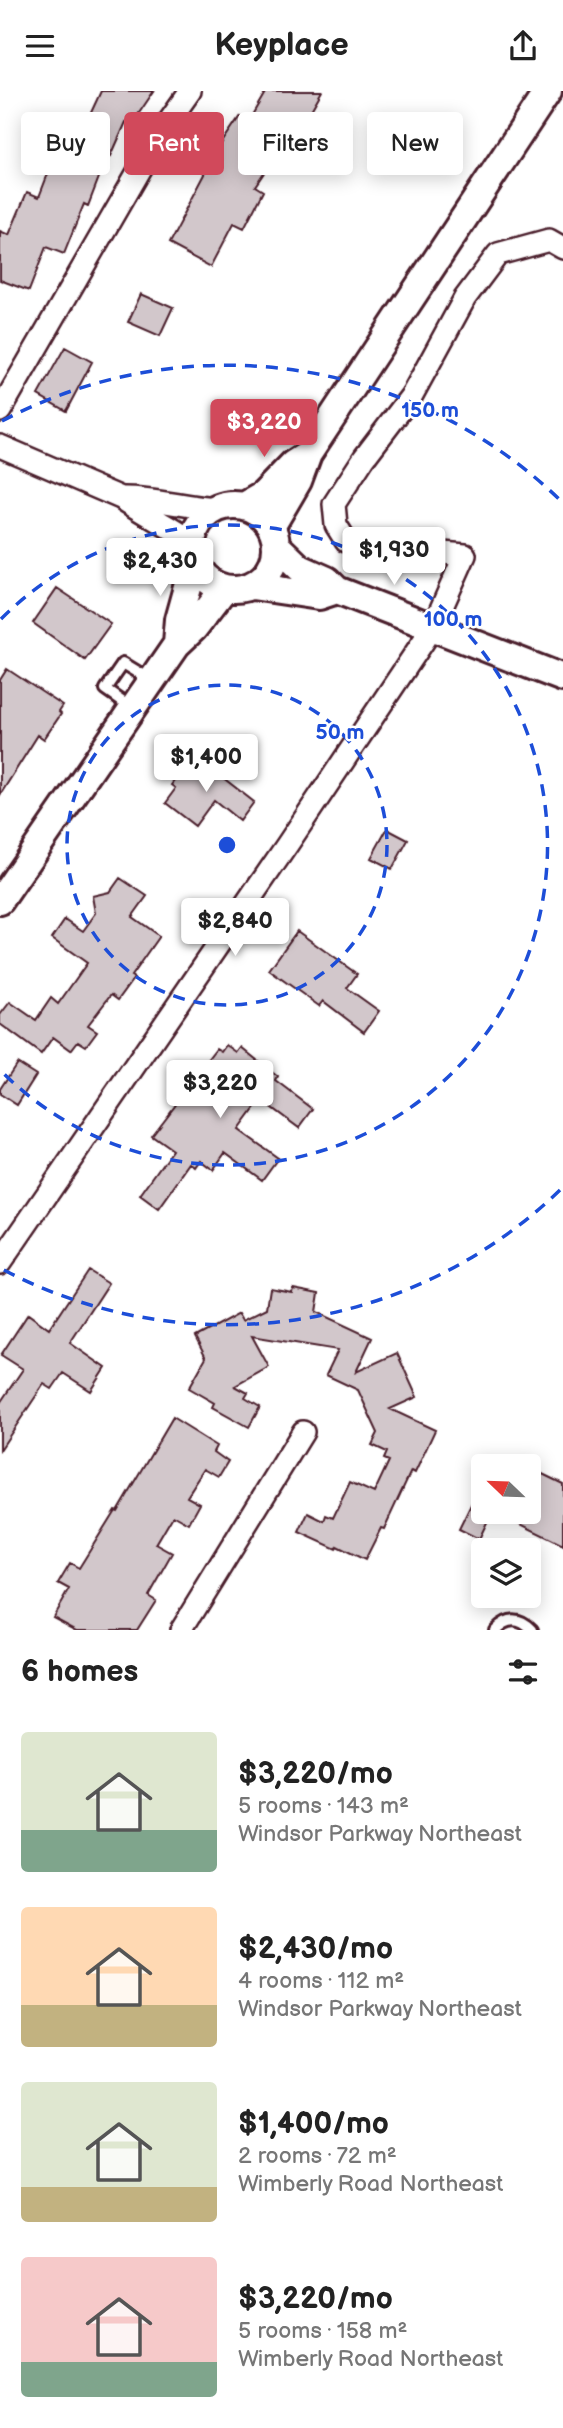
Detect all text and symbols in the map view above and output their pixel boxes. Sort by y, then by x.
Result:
text: Keyplace [214,26,349,65]
icon: menu [21,27,59,65]
icon: share [504,27,542,65]
chip: Buy [21,112,110,175]
chip: Rent [124,112,224,175]
chip: Filters [238,112,353,175]
chip: New [367,112,463,175]
text: 150 m [401,398,459,423]
pin: $3,220 [207,399,321,459]
text: $3,220 [226,408,302,436]
pin: $1,930 [337,527,451,587]
text: $1,930 [358,536,430,564]
pin: $2,430 [103,539,217,598]
text: $2,430 [122,547,198,575]
text: 100 m [424,607,482,632]
text: 50 m [316,720,364,745]
pin: $1,400 [149,735,263,794]
text: $1,400 [170,743,242,771]
centre of rings [215,833,239,857]
pin: $2,840 [178,899,292,958]
text: $2,840 [197,907,273,935]
pin: $3,220 [163,1061,277,1120]
text: $3,220 [182,1069,258,1097]
north arrow [471,1454,541,1524]
map controls [471,1454,541,1608]
button: layers [471,1538,541,1608]
icon: filters [504,1653,542,1691]
text: 6 homes [21,1654,138,1690]
text: $3,220/mo [238,1756,393,1792]
icon: home [77,1760,161,1844]
text: 5 rooms · 143 m² [238,1792,409,1820]
text: Windsor Parkway Northeast [238,1820,522,1848]
text: $2,430/mo [238,1931,393,1967]
icon: home [77,1935,161,2019]
text: 4 rooms · 112 m² [238,1967,404,1995]
text: Windsor Parkway Northeast [238,1995,522,2023]
text: $1,400/mo [238,2106,389,2142]
icon: home [77,2110,161,2194]
text: 2 rooms · 72 m² [238,2142,397,2170]
text: Wimberly Road Northeast [238,2170,503,2198]
text: $3,220/mo [238,2281,393,2317]
icon: home [77,2285,161,2369]
text: 5 rooms · 158 m² [238,2317,407,2345]
text: Wimberly Road Northeast [238,2345,503,2373]

